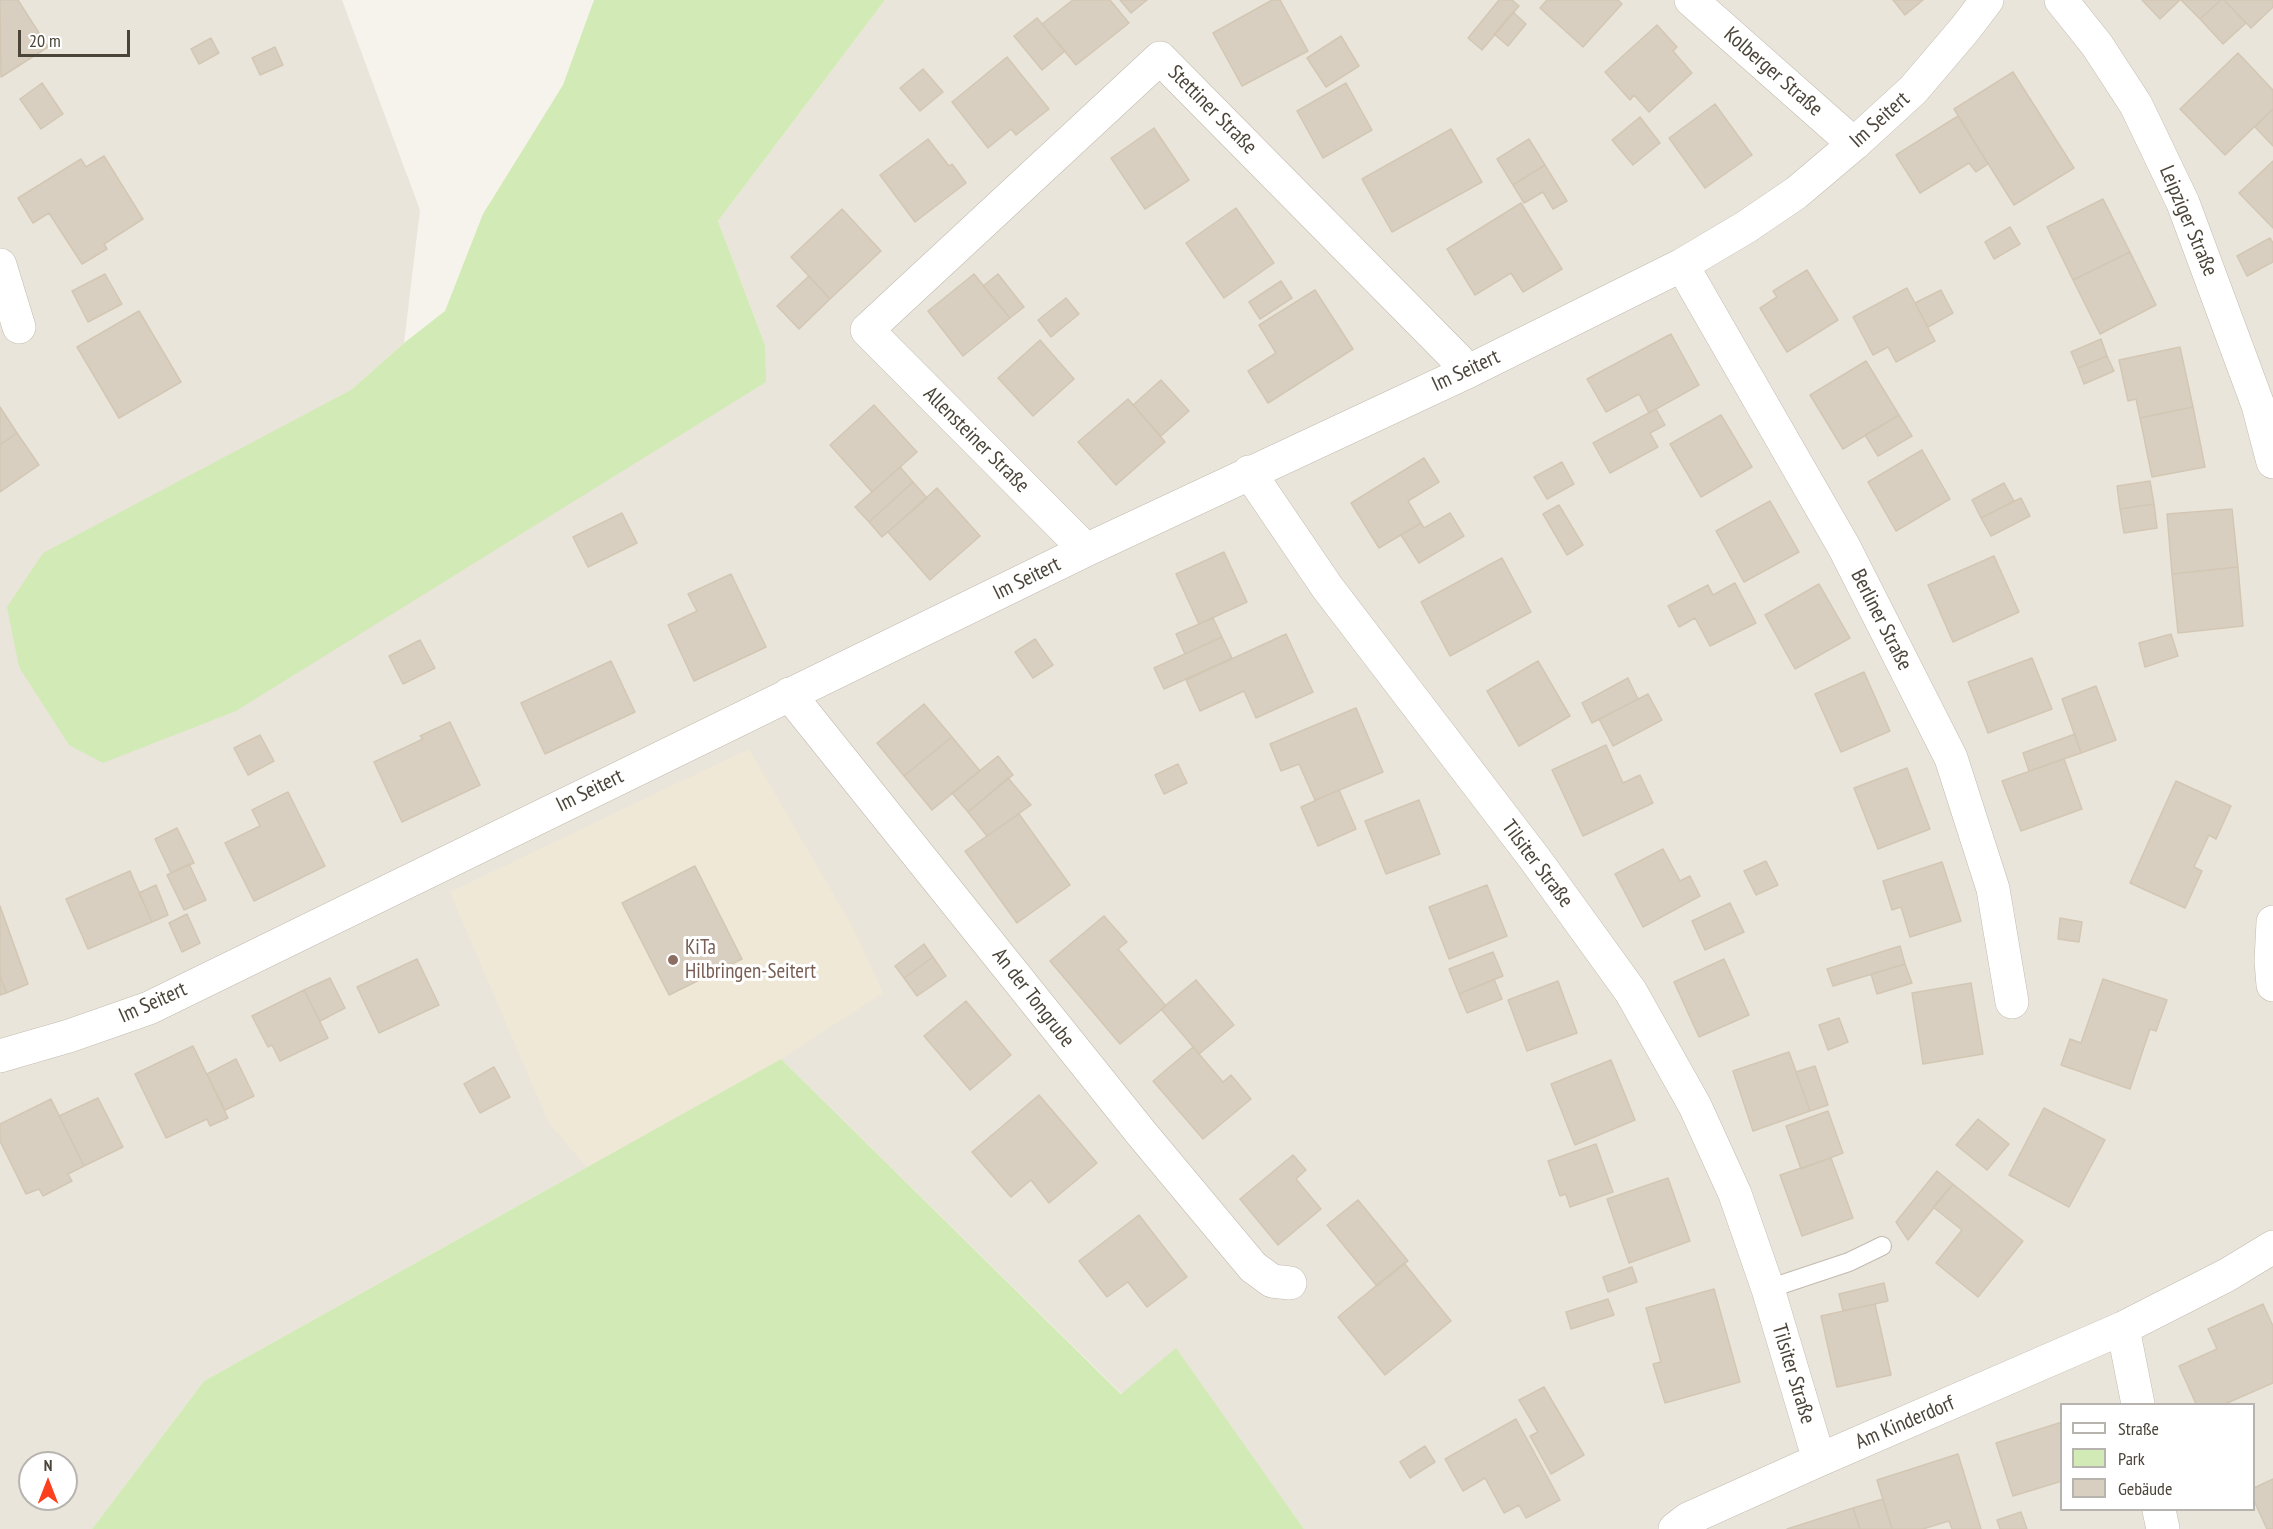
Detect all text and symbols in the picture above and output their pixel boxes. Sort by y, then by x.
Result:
scale bar [21,18,134,56]
street label: Kolberger Straße [1718,22,1828,122]
text: 20 m [29,29,61,52]
street label: Stettiner Straße [1162,60,1262,160]
street label: Im Seitert [1845,87,1915,153]
street label: Leipziger Straße [2153,162,2223,280]
street label: Im Seitert [1428,344,1504,398]
street label: Allensteiner Straße [918,382,1034,498]
street label: Im Seitert [989,552,1065,606]
street label: Berliner Straße [1845,565,1917,675]
street label: Im Seitert [552,764,628,818]
street label: Tilsiter Straße [1496,815,1578,913]
place label: KiTa Hilbringen-Seitert [685,935,816,985]
street label: An der Tongrube [986,943,1080,1053]
marker: KiTa Hilbringen-Seitert [666,953,680,967]
street label: Im Seitert [115,977,191,1029]
street label: Tilsiter Straße [1766,1321,1820,1427]
street label: Am Kinderdorf [1852,1391,1958,1455]
legend [2060,1403,2255,1511]
text: Straße [2118,1417,2159,1440]
text: Park [2118,1447,2145,1470]
north arrow [18,1451,78,1511]
text: N [44,1455,52,1475]
text: Gebäude [2118,1477,2172,1500]

